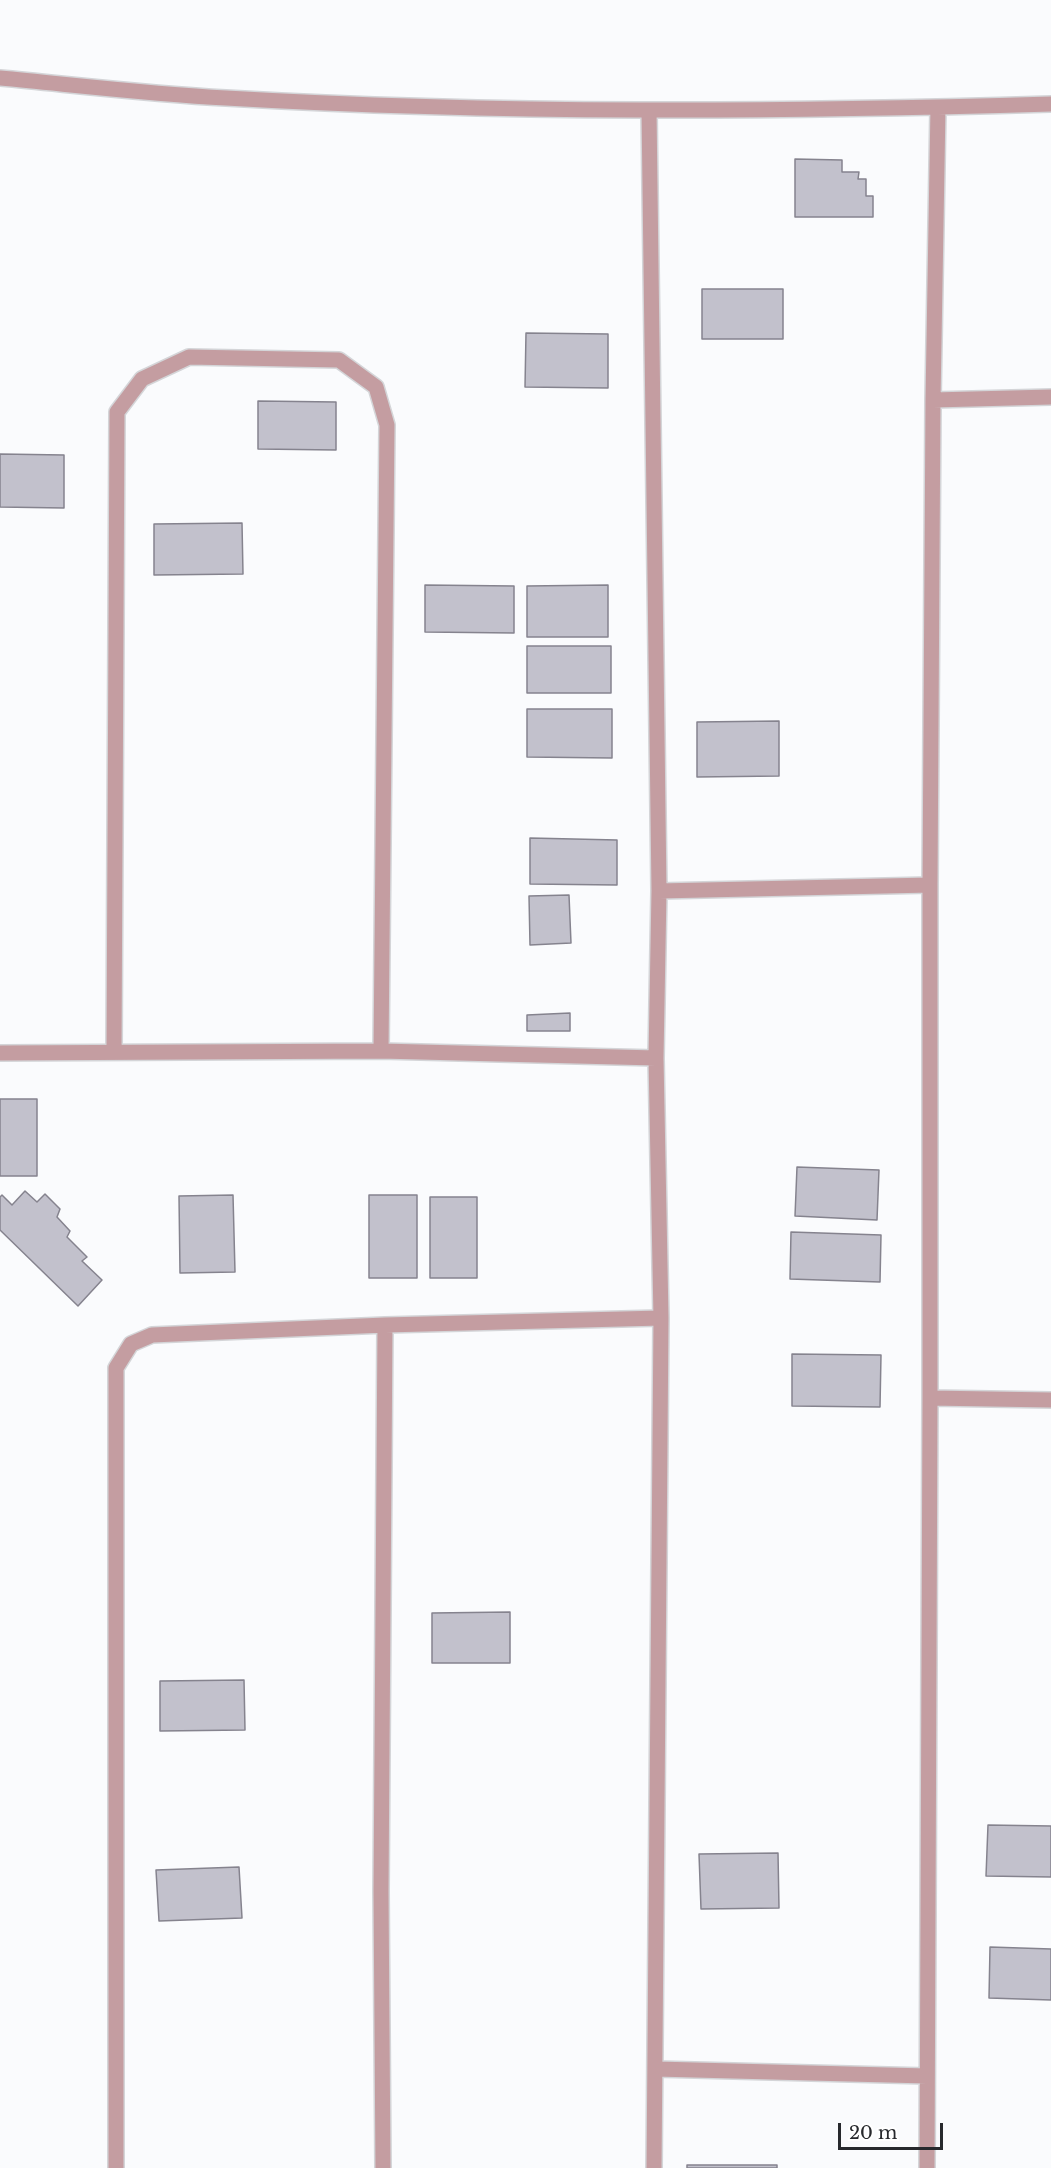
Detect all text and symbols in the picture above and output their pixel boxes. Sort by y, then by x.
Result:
scale bar [841,2111,946,2149]
text: 20 m [849,2122,897,2144]

